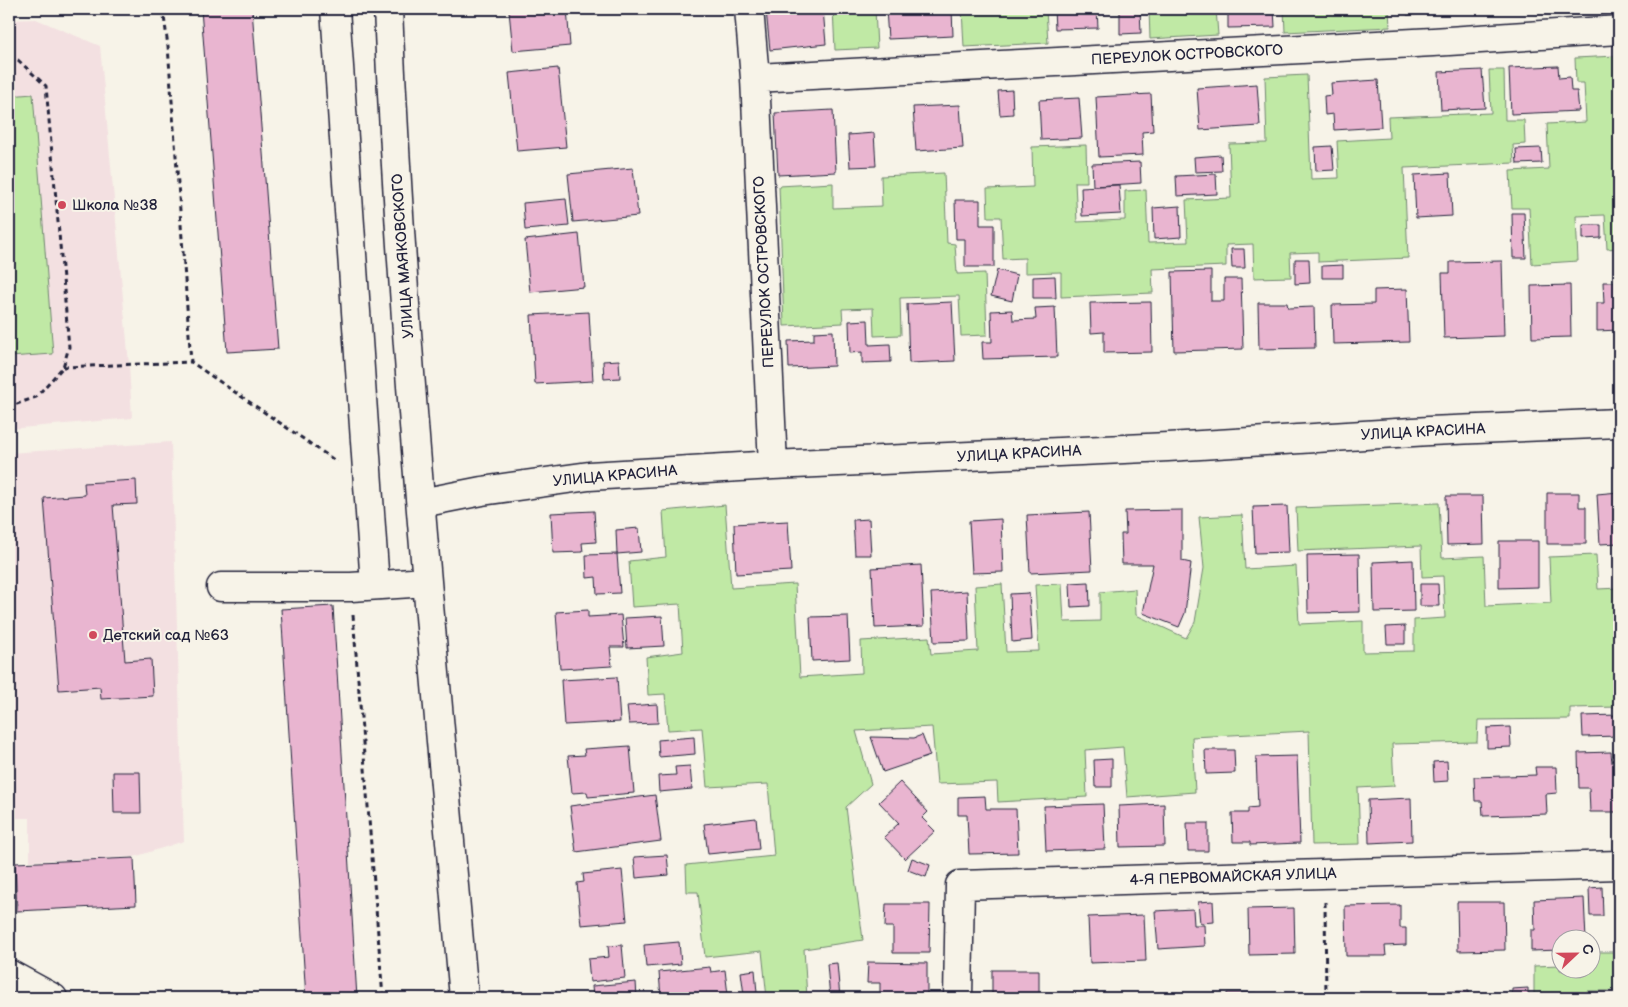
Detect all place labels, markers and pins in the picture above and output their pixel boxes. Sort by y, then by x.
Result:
place label: Школа №38 [72,196,158,215]
marker: Школа №38 [56,199,68,211]
place label: Детский сад №63 [103,626,229,645]
marker: Детский сад №63 [87,629,99,641]

